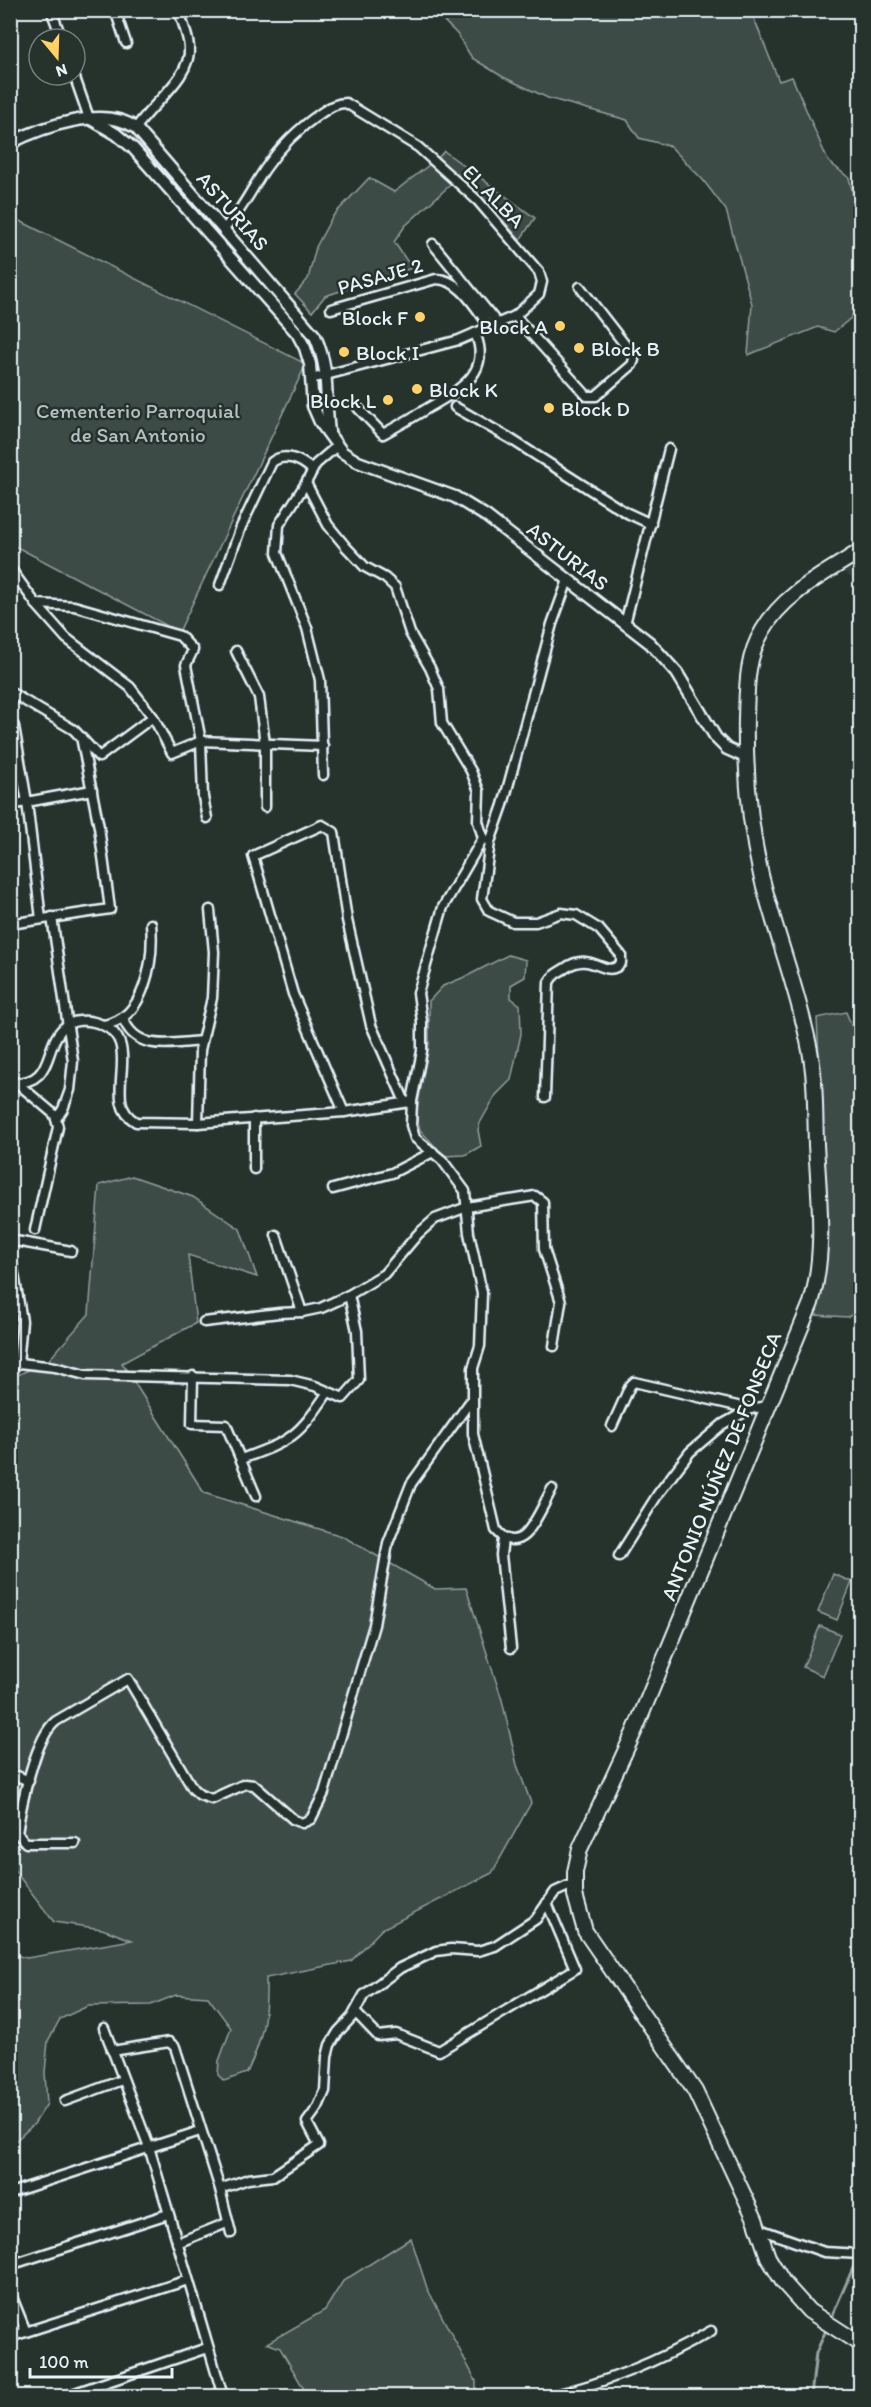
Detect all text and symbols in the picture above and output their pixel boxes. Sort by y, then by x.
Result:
north arrow [27,27,87,87]
text: N [54,60,70,81]
street label: EL ALBA [458,159,531,233]
street label: ASTURIAS [192,166,274,256]
street label: PASAJE 2 [334,252,426,300]
place label: Block F [342,305,408,330]
marker: Block F [413,310,427,324]
place label: Block A [479,314,549,339]
marker: Block A [553,319,567,333]
place label: Block B [591,336,660,361]
place label: Block I [356,340,419,365]
marker: Block B [572,341,586,355]
marker: Block I [337,345,351,359]
place label: Block K [429,377,498,402]
marker: Block K [410,382,424,396]
place label: Block L [310,388,376,413]
marker: Block L [381,393,395,407]
place label: Block D [561,396,630,421]
park label: Cementerio Parroquial de San Antonio [36,398,240,447]
marker: Block D [542,401,556,415]
street label: ASTURIAS [522,516,614,596]
street label: ANTONIO NÚÑEZ DE FONSECA [655,1327,787,1604]
scale bar [30,2341,172,2379]
text: 100 m [39,2351,89,2373]

